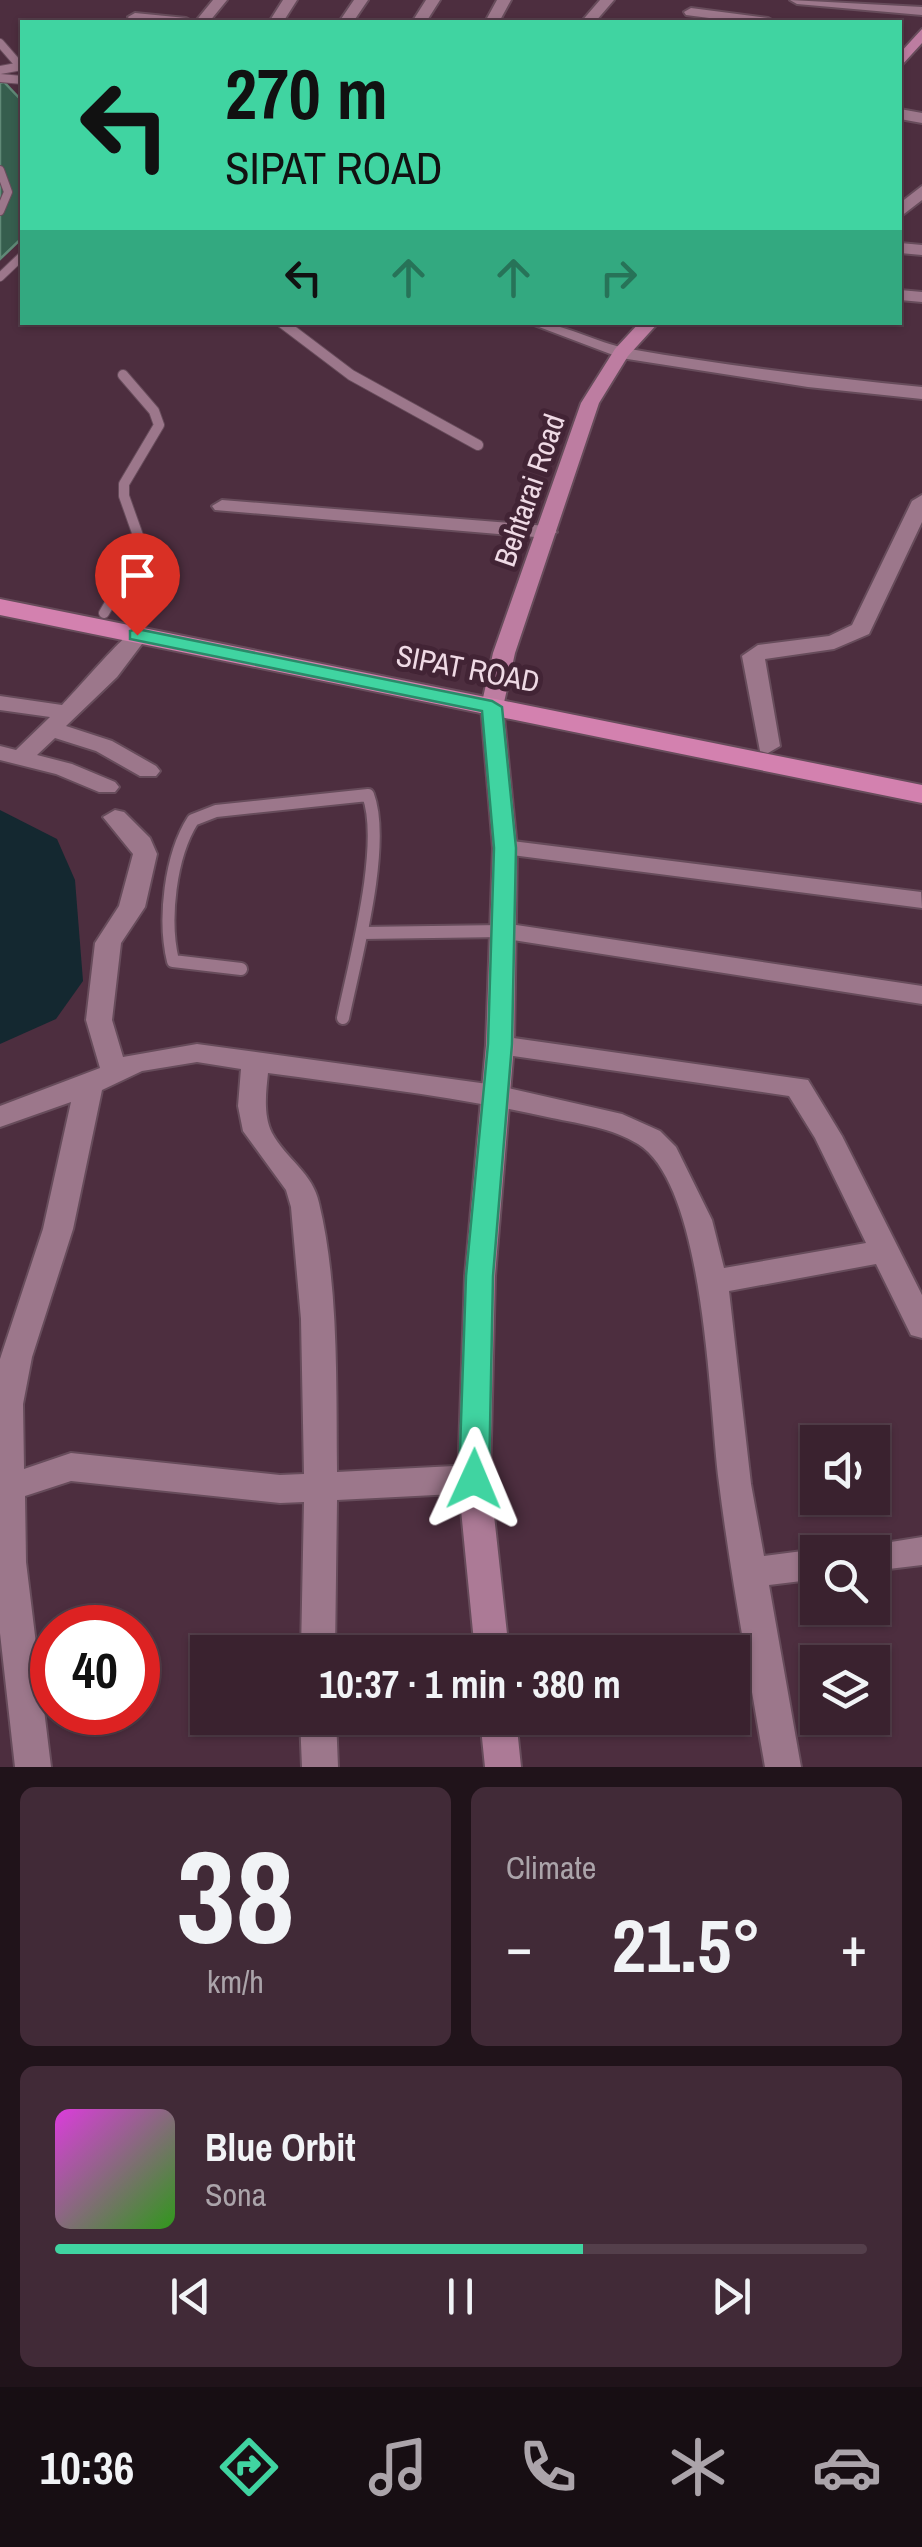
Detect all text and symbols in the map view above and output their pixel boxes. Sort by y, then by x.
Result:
text: 270 m [225,47,388,141]
icon: left [60,60,190,190]
text: SIPAT ROAD [225,137,443,198]
icon: left [276,250,331,305]
icon: ahead [381,250,436,305]
icon: ahead [486,250,541,305]
icon: right [591,250,646,305]
street label: Behtarai Road [484,408,574,572]
pin [95,533,180,636]
icon: arrive [110,548,165,603]
street label: SIPAT ROAD [393,635,543,701]
map controls [800,1425,890,1735]
button: sound [800,1425,890,1515]
position arrow [422,1427,526,1531]
button: search [800,1535,890,1625]
speed limit sign: 40 [30,1605,160,1735]
button: layers [800,1645,890,1735]
text: 10:37 · 1 min · 380 m [319,1659,621,1710]
text: 38 [176,1807,295,1983]
text: Climate [506,1846,596,1889]
text: 21.5° [612,1894,761,1995]
text: − [506,1909,532,1983]
text: + [841,1909,867,1983]
text: km/h [207,1960,264,2003]
text: Blue Orbit [205,2122,356,2173]
text: Sona [205,2173,266,2216]
icon: previous [163,2269,218,2324]
icon: pause [433,2269,488,2324]
icon: next [704,2269,759,2324]
icon: directions [214,2432,284,2502]
icon: music [363,2432,433,2502]
icon: phone [513,2432,583,2502]
icon: climate [663,2432,733,2502]
icon: car [812,2432,882,2502]
text: 10:36 [40,2437,134,2498]

